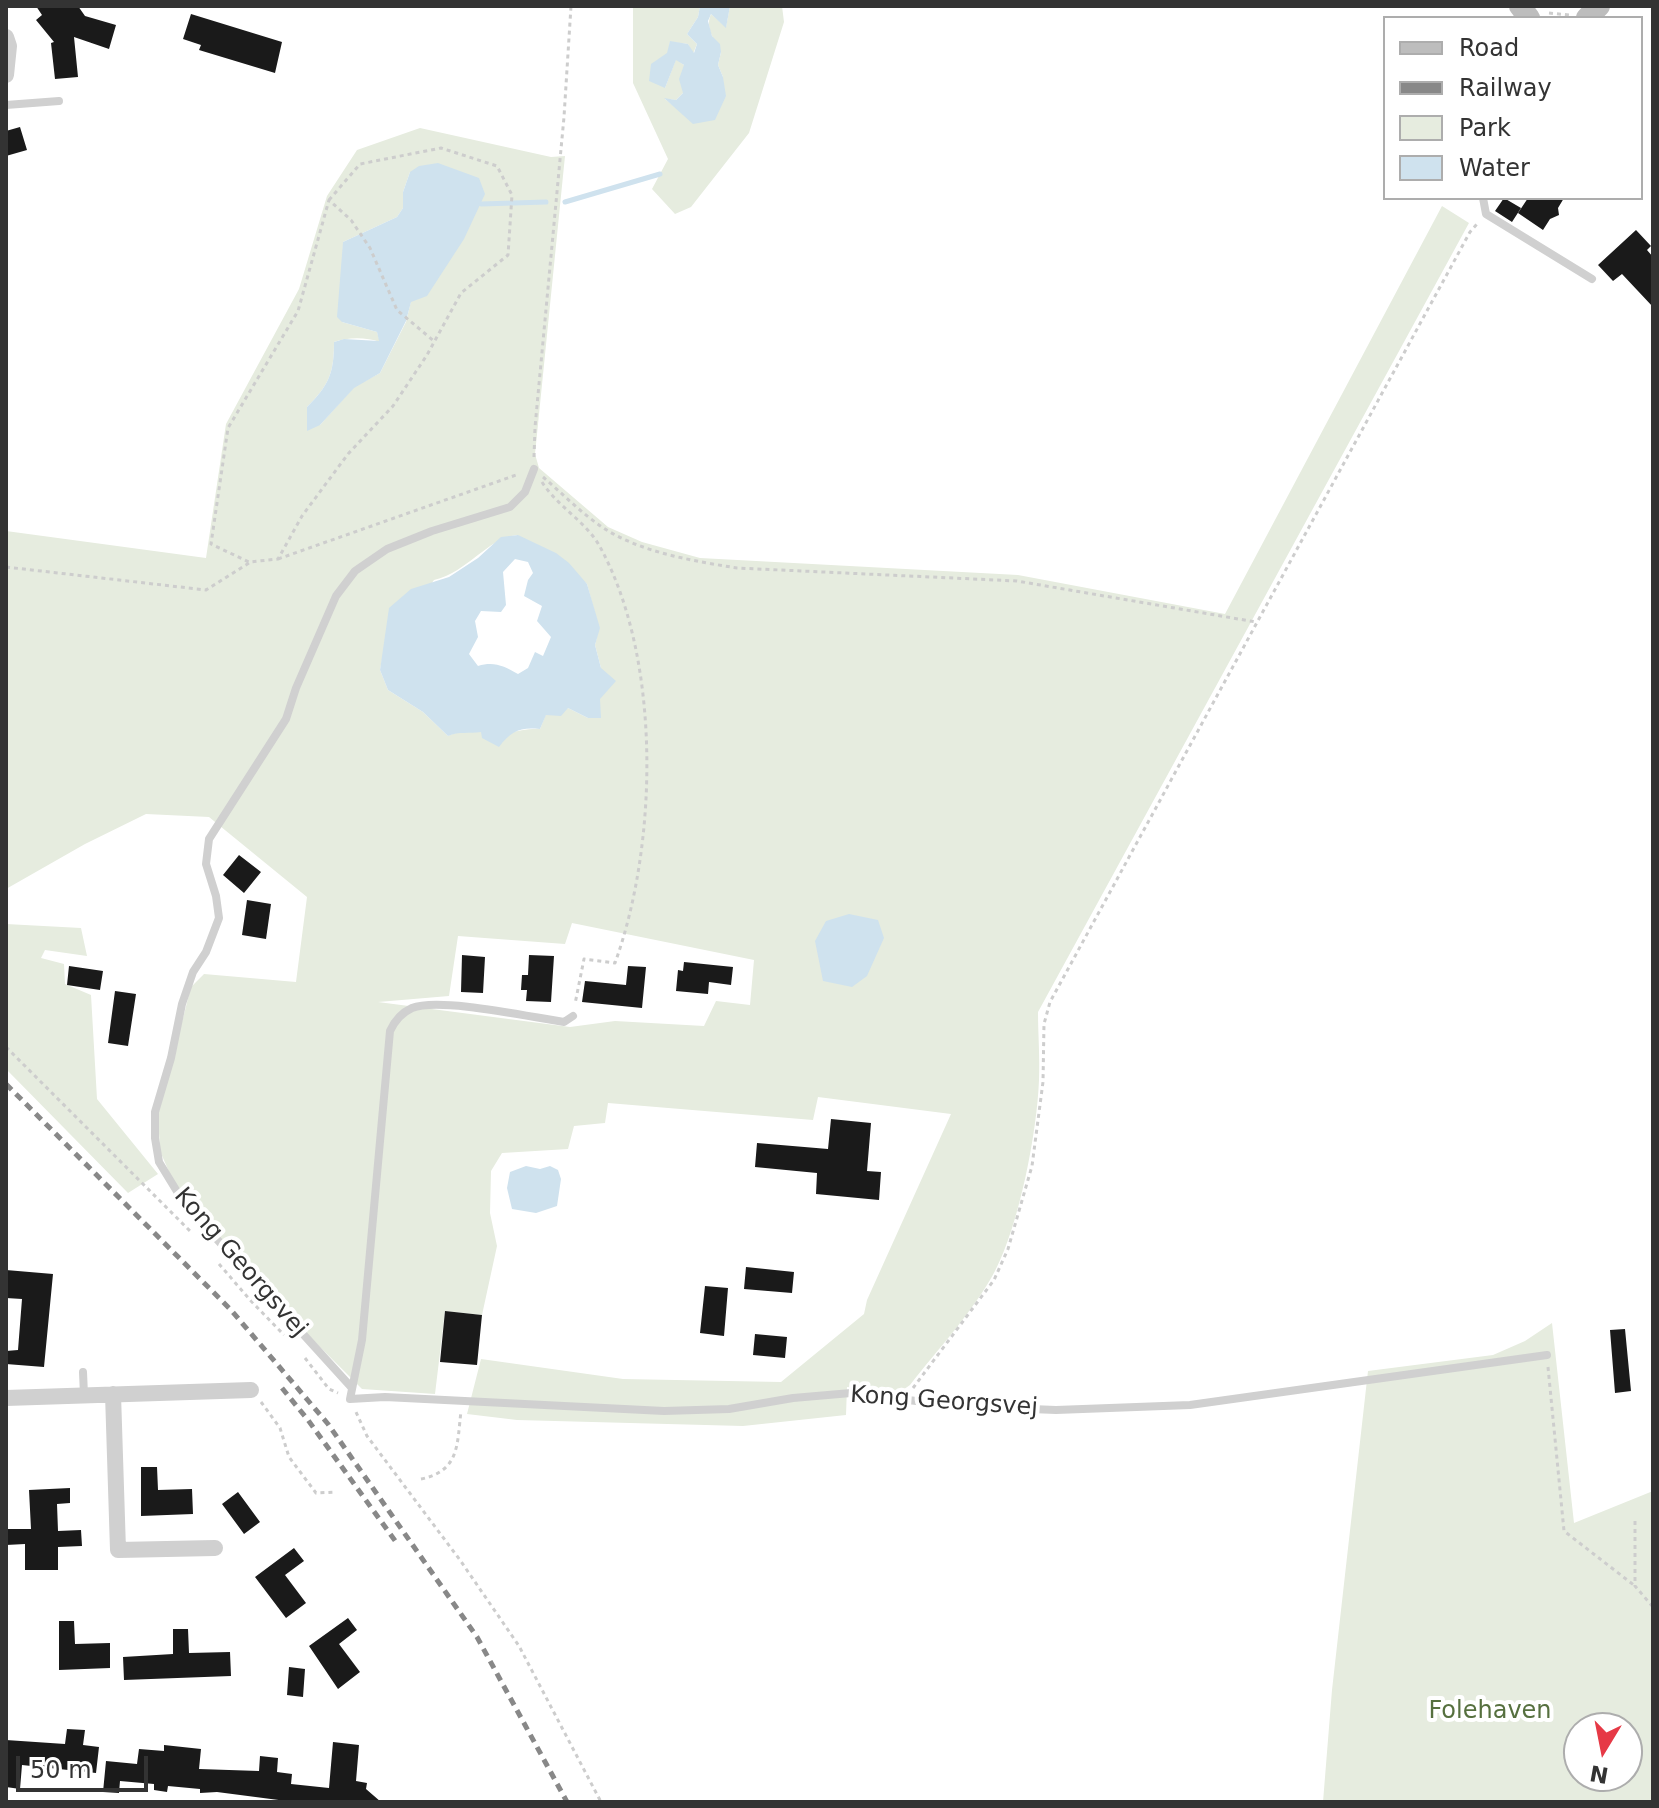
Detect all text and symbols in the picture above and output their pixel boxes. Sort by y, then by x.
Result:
legend [1383,16,1643,200]
text: Road [1459,34,1519,62]
text: Railway [1459,74,1552,102]
text: Park [1459,114,1511,142]
text: Water [1459,154,1530,182]
street label: Kong Georgsvej [167,1183,313,1343]
street label: Kong Georgsvej [849,1381,1039,1423]
park label: Folehaven [1428,1698,1552,1726]
north arrow [1563,1712,1643,1792]
scale bar [20,1740,152,1790]
text: 50 m [30,1756,92,1784]
text: N [1588,1760,1610,1788]

